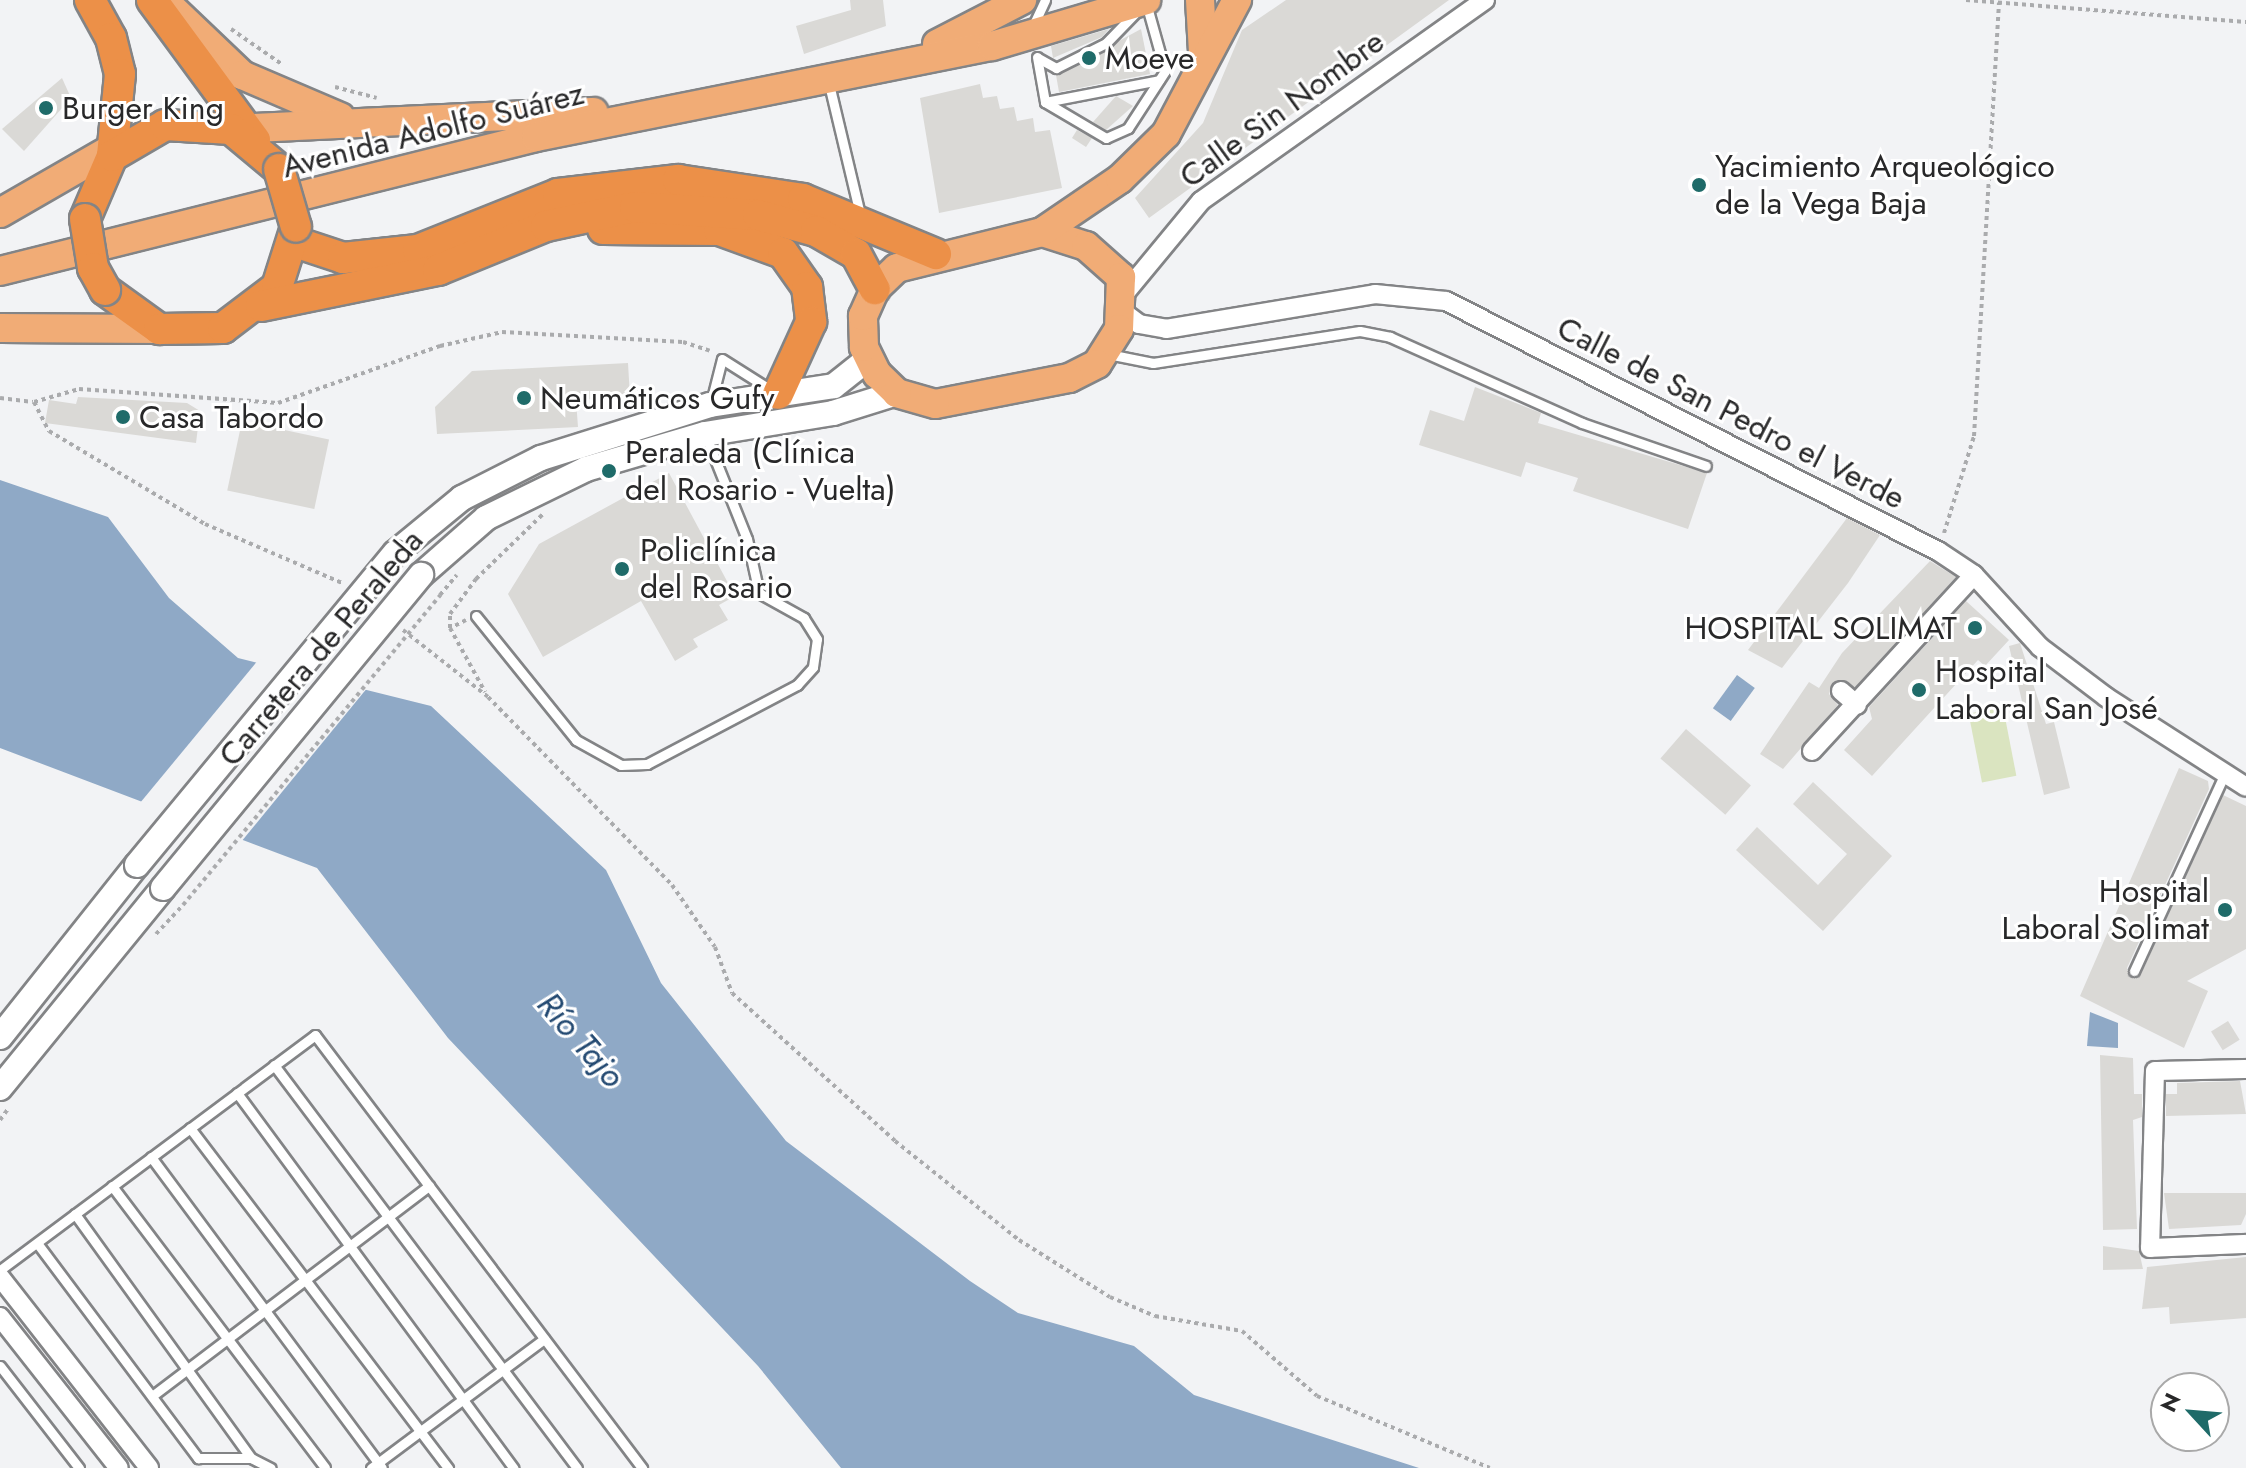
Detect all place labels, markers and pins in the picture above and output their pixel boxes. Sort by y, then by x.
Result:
place label: Moeve [1105,39,1194,77]
marker: Moeve [1080,49,1098,67]
place label: Burger King [62,89,224,127]
marker: Burger King [37,99,55,117]
place label: Yacimiento Arqueológico de la Vega Baja [1715,148,2055,223]
marker: Yacimiento Arqueológico de la Vega Baja [1690,176,1708,194]
place label: Neumáticos Gufy [540,379,775,417]
marker: Neumáticos Gufy [515,389,533,407]
place label: Casa Tabordo [139,398,324,436]
marker: Casa Tabordo [114,408,132,426]
place label: Peraleda (Clínica del Rosario - Vuelta) [625,434,896,509]
marker: Peraleda (Clínica del Rosario - Vuelta) [600,462,618,480]
place label: Policlínica del Rosario [640,532,792,607]
marker: Policlínica del Rosario [611,558,633,580]
place label: HOSPITAL SOLIMAT [1684,609,1957,647]
marker: HOSPITAL SOLIMAT [1964,617,1986,639]
place label: Hospital Laboral San José [1935,653,2158,728]
marker: Hospital Laboral San José [1910,681,1928,699]
place label: Hospital Laboral Solimat [2001,873,2209,948]
marker: Hospital Laboral Solimat [2216,901,2234,919]

